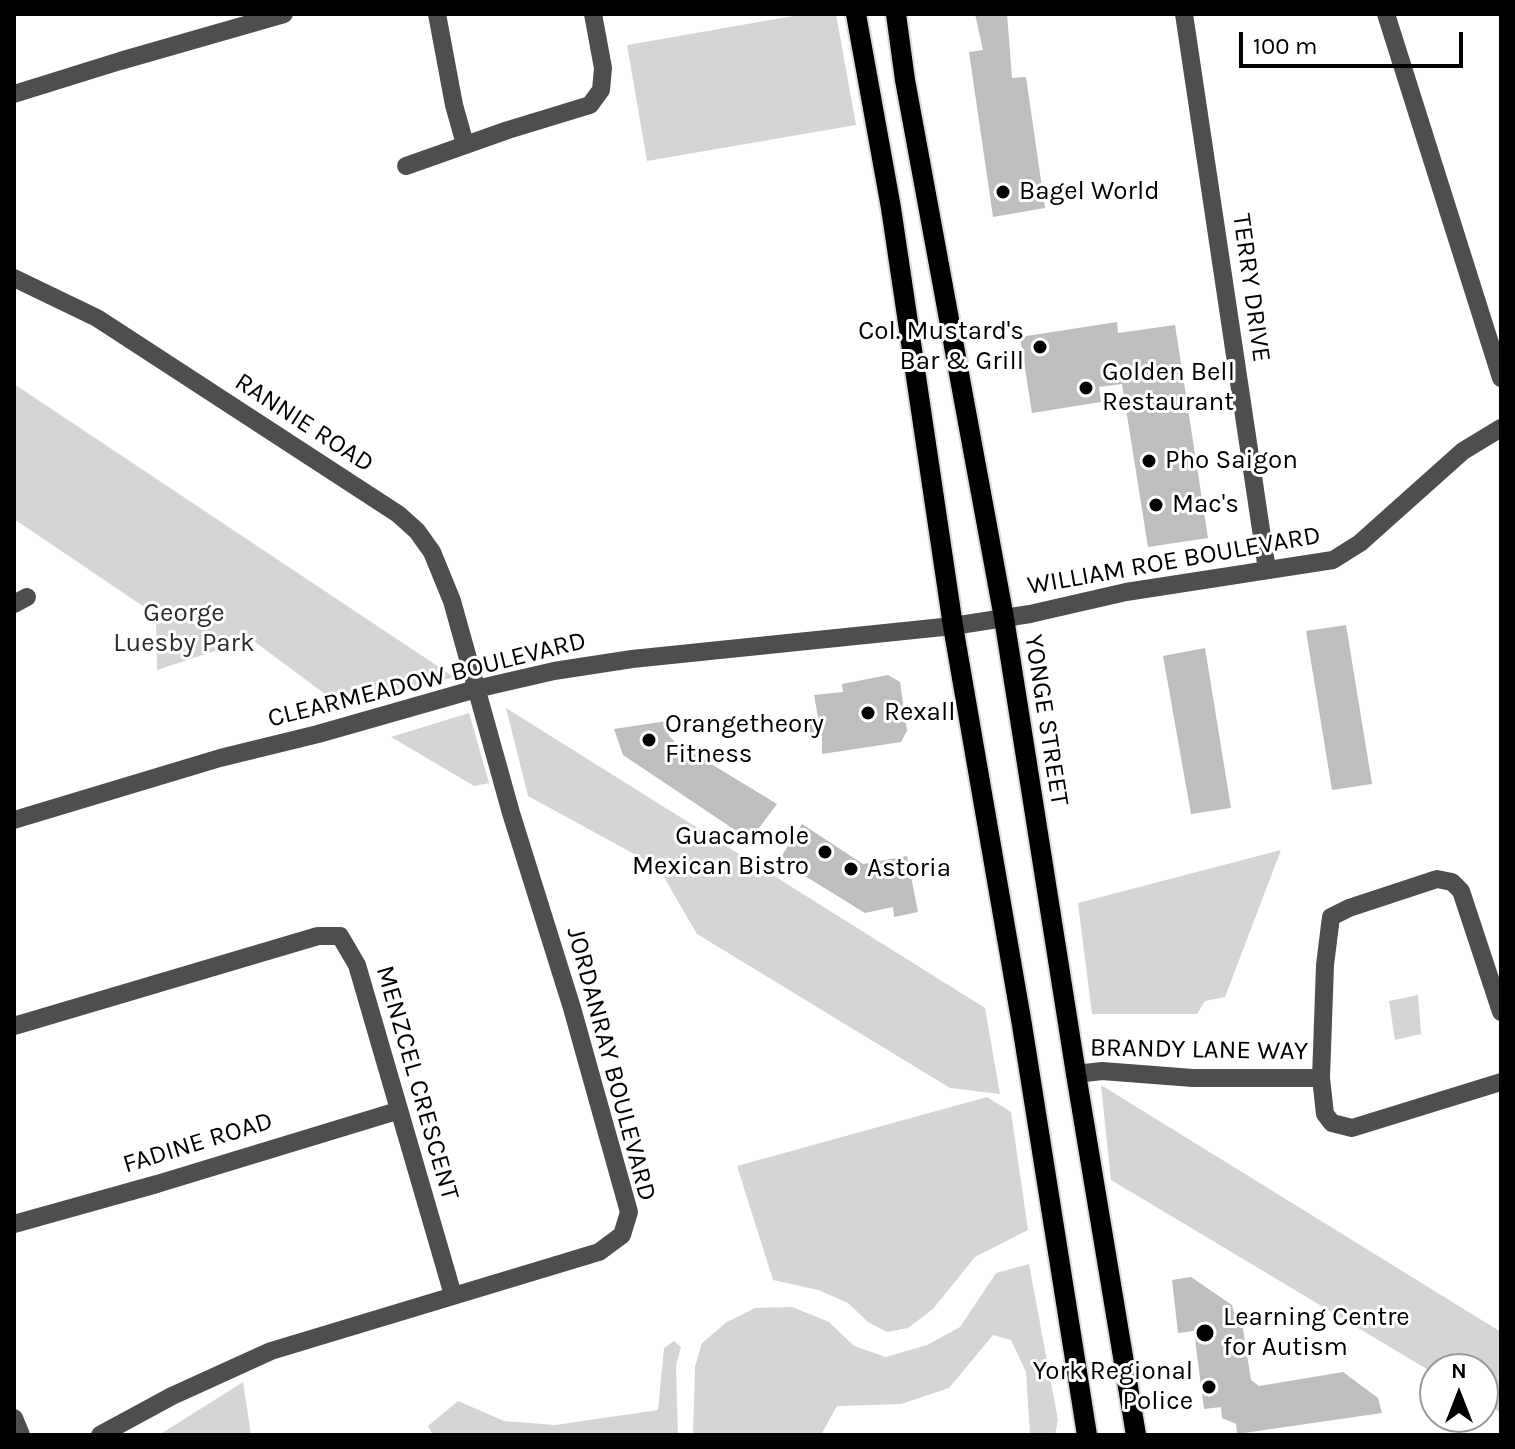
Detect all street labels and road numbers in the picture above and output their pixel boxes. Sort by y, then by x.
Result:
street label: TERRY DRIVE [1225,212,1277,364]
street label: RANNIE ROAD [229,367,379,479]
street label: WILLIAM ROE BOULEVARD [1025,520,1323,602]
street label: CLEARMEADOW BOULEVARD [265,625,589,735]
street label: YONGE STREET [1017,632,1075,808]
street label: JORDANRAY BOULEVARD [559,924,663,1204]
street label: MENZCEL CRESCENT [369,962,465,1204]
street label: BRANDY LANE WAY [1090,1032,1308,1068]
street label: FADINE ROAD [119,1105,277,1181]

